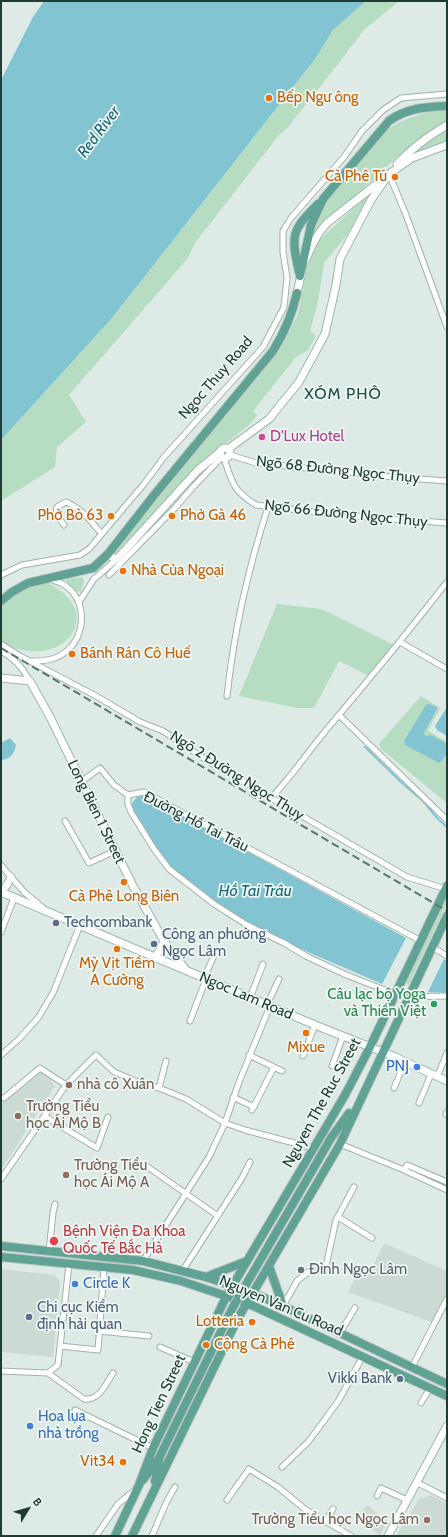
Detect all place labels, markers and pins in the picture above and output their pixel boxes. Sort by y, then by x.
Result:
place label: Bếp Ngư ông [277,89,359,107]
marker: Bếp Ngư ông [264,93,274,103]
place label: Cà Phê Tú [325,168,387,186]
marker: Cà Phê Tú [390,172,400,182]
place label: D'Lux Hotel [270,428,344,446]
marker: D'Lux Hotel [257,432,267,442]
place label: Phở Bò 63 [38,507,103,525]
place label: Phở Gà 46 [180,507,246,525]
marker: Phở Bò 63 [106,511,116,521]
marker: Phở Gà 46 [167,511,177,521]
place label: Nhà Của Ngoại [131,562,224,580]
marker: Nhà Của Ngoại [118,566,128,576]
place label: Bánh Rán Cô Huế [80,645,191,663]
marker: Bánh Rán Cô Huế [67,649,77,659]
marker: Cà Phê Long Biên [119,877,129,887]
place label: Cà Phê Long Biên [69,888,179,906]
place label: Techcombank [64,914,152,932]
marker: Techcombank [51,918,61,928]
place label: Công an phường Ngọc Lâm [162,926,266,961]
marker: Công an phường Ngọc Lâm [149,939,159,949]
marker: Mỳ Vịt Tiềm A Cường [112,944,122,954]
place label: Mỳ Vịt Tiềm A Cường [79,955,155,990]
place label: Câu lạc bộ Yoga và Thiền Việt [327,986,426,1021]
marker: Câu lạc bộ Yoga và Thiền Việt [429,999,439,1009]
marker: Mixue [301,1028,311,1038]
place label: Mixue [287,1039,325,1057]
place label: PNJ [386,1058,409,1076]
marker: PNJ [412,1062,422,1072]
place label: nhà cô Xuân [77,1076,154,1094]
marker: nhà cô Xuân [64,1080,74,1090]
place label: Trường Tiểu học Ái Mộ B [26,1098,101,1133]
marker: Trường Tiểu học Ái Mộ B [13,1111,23,1121]
place label: Trường Tiểu học Ái Mộ A [74,1157,149,1192]
marker: Trường Tiểu học Ái Mộ A [61,1170,71,1180]
place label: Bệnh Viện Đa Khoa Quốc Tế Bắc Hà [63,1223,186,1258]
marker: Bệnh Viện Đa Khoa Quốc Tế Bắc Hà [48,1235,60,1247]
place label: Đình Ngọc Lâm [309,1261,407,1279]
marker: Đình Ngọc Lâm [296,1265,306,1275]
place label: Circle K [83,1275,130,1293]
marker: Circle K [70,1279,80,1289]
place label: Chi cục Kiểm định hải quan [37,1299,122,1334]
marker: Chi cục Kiểm định hải quan [24,1312,34,1322]
place label: Lotteria [196,1313,244,1331]
marker: Lotteria [247,1317,257,1327]
place label: Cộng Cà Phê [214,1336,295,1354]
marker: Cộng Cà Phê [201,1340,211,1350]
place label: Vikki Bank [328,1370,392,1388]
marker: Vikki Bank [395,1374,405,1384]
place label: Hoa lụa nhà trồng [38,1408,99,1443]
marker: Hoa lụa nhà trồng [25,1421,35,1431]
place label: Vit34 [80,1453,115,1471]
marker: Vit34 [118,1457,128,1467]
place label: Trường Tiểu học Ngọc Lâm [252,1511,419,1529]
marker: Trường Tiểu học Ngọc Lâm [422,1515,432,1525]

